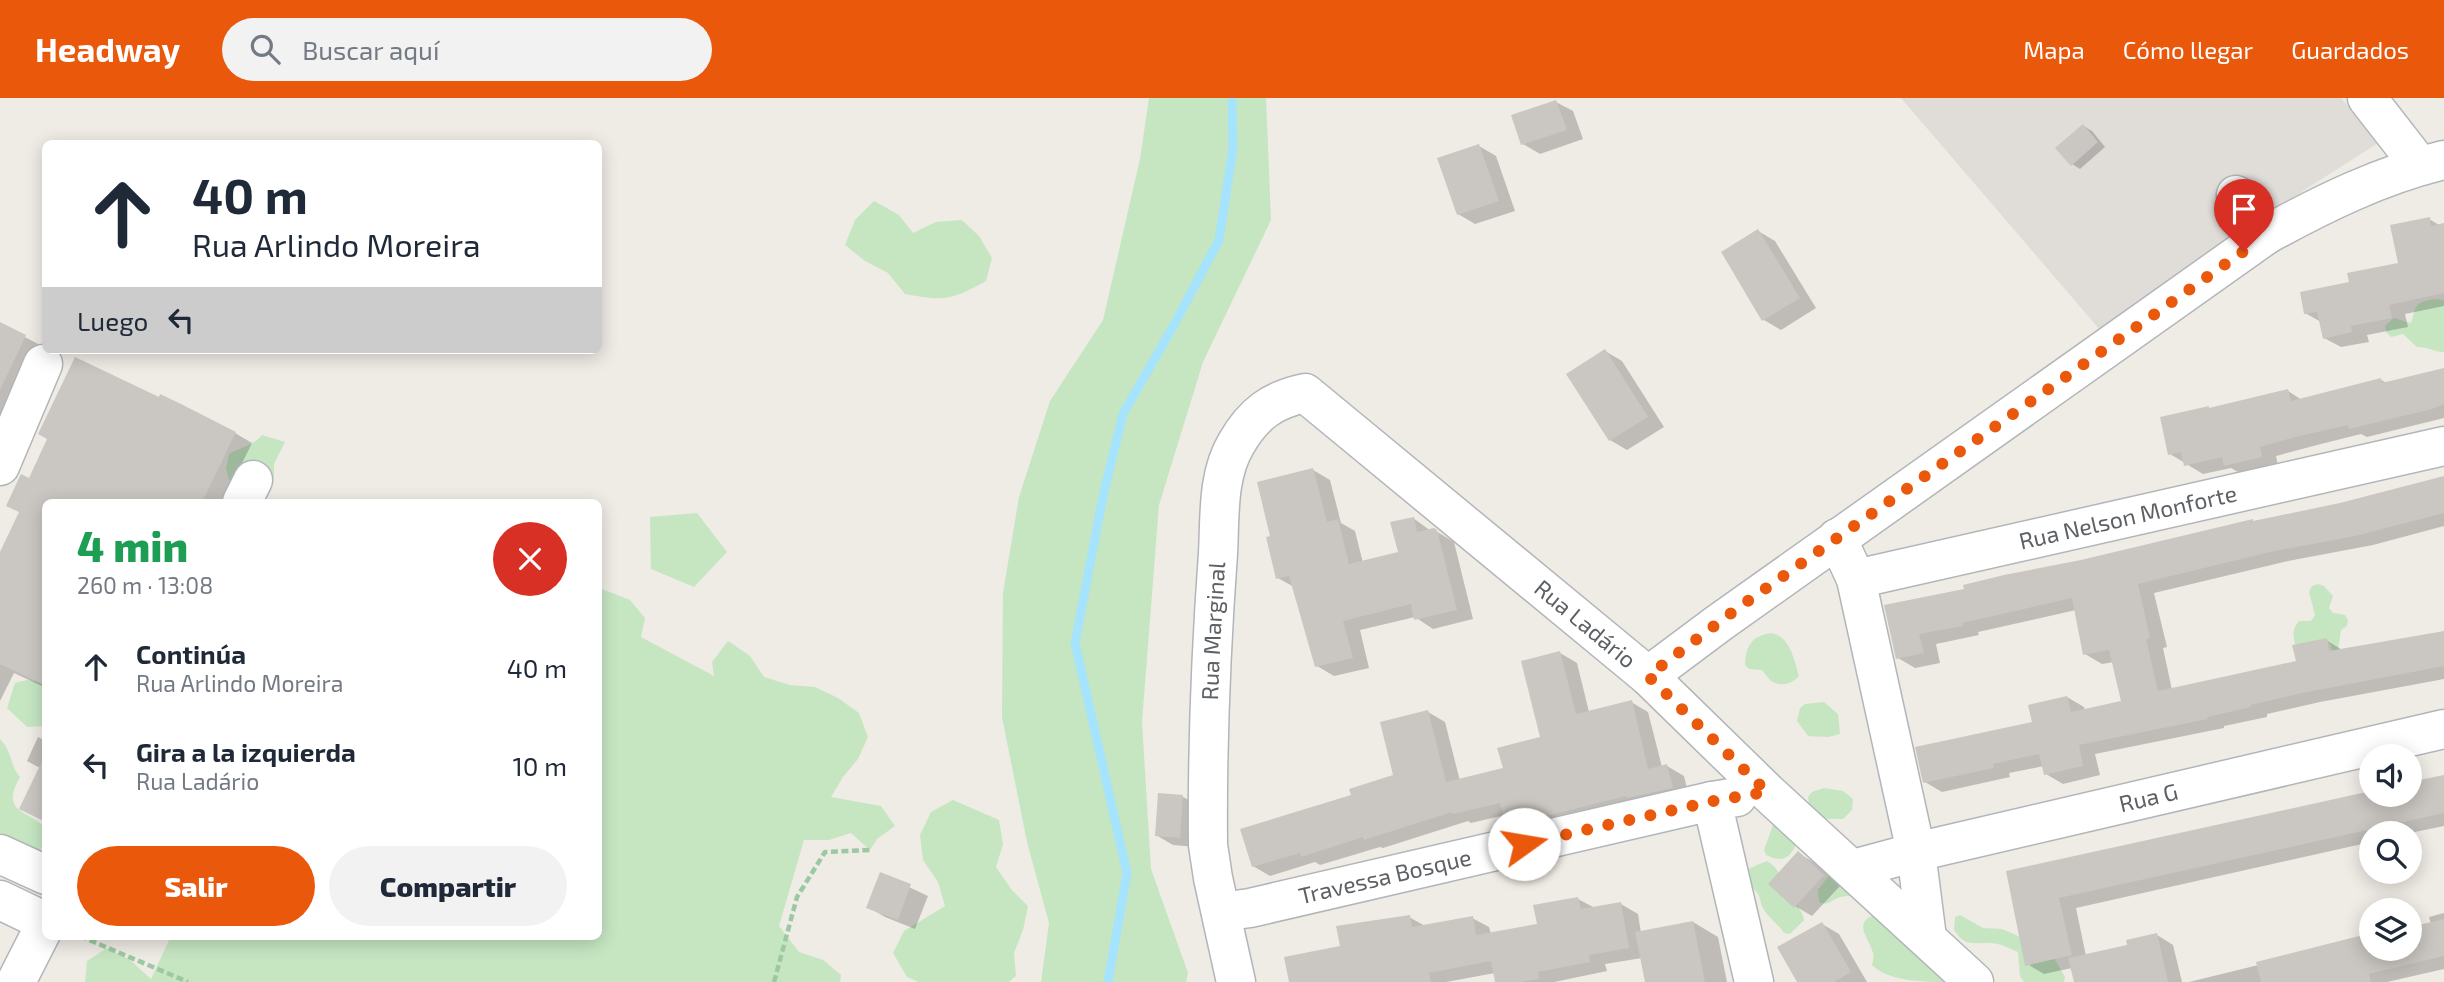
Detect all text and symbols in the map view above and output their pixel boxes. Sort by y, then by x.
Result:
search box [222,18,712,81]
text: Headway [35,29,180,69]
icon: search [246,30,284,68]
text: Buscar aquí [302,34,439,65]
text: Mapa [2023,35,2085,64]
text: Cómo llegar [2123,35,2253,64]
text: Guardados [2291,35,2409,64]
text: 40 m [192,165,308,224]
icon: ahead [77,168,168,259]
pin [2214,179,2274,251]
icon: arrive [2225,190,2263,228]
text: Rua Arlindo Moreira [192,225,481,263]
icon: left [162,301,200,339]
text: Luego [77,305,148,336]
street label: Rua Nelson Monforte [2016,478,2239,555]
text: 4 min [77,520,188,570]
button: close [493,522,567,596]
street label: Rua Marginal [1195,561,1230,701]
text: 260 m · 13:08 [77,571,213,599]
street label: Rua Ladário [1529,573,1642,673]
text: Continúa [136,638,246,669]
icon: ahead [77,648,115,686]
text: 40 m [507,652,567,683]
text: Rua Arlindo Moreira [136,669,343,697]
text: Gira a la izquierda [136,736,356,767]
map controls [2359,744,2422,961]
button: sound [2359,744,2422,807]
icon: left [77,746,115,784]
text: 10 m [512,750,567,781]
text: Rua Ladário [136,767,259,795]
street label: Rua G [2116,776,2180,817]
position arrow [1487,807,1561,881]
button: search [2359,821,2422,884]
street label: Travessa Bosque [1296,842,1474,909]
button: Salir [77,846,315,926]
button: Compartir [329,846,567,926]
button: layers [2359,898,2422,961]

